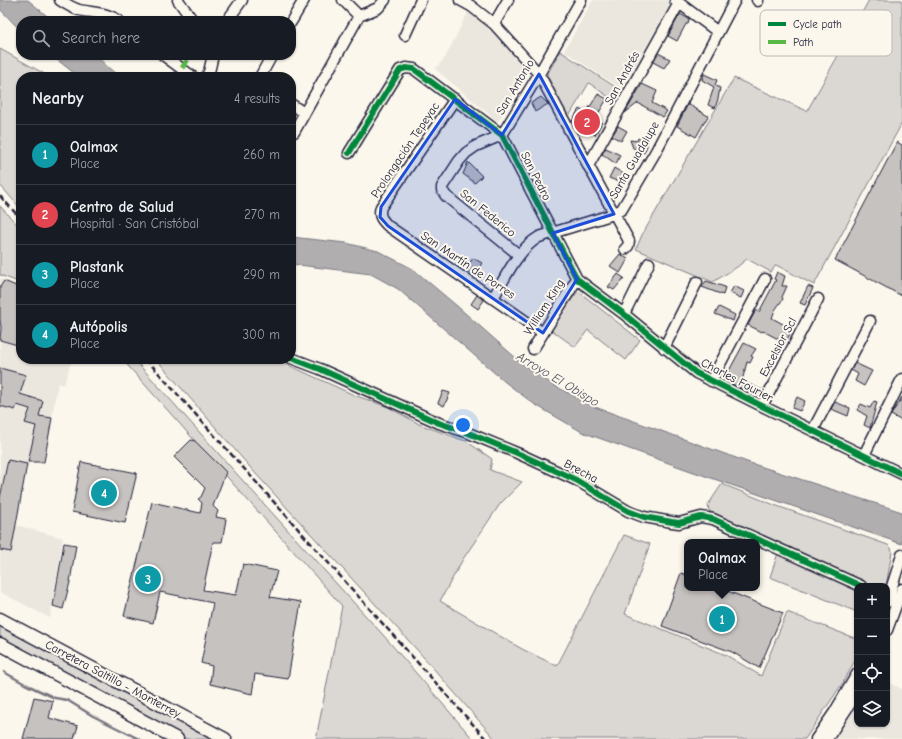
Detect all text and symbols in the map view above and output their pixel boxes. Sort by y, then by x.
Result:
legend [760,10,892,56]
search box [16,16,296,60]
text: Cycle path [793,18,842,31]
icon: search [30,27,52,49]
text: Search here [62,29,140,47]
text: Path [793,36,814,49]
street label: San Andrés [602,49,642,107]
street label: San Antonio [493,57,537,117]
text: Nearby [32,89,83,108]
text: 4 results [234,91,280,106]
street label: Prolongación Tepeyac [368,99,442,200]
pin: 2 [574,107,600,137]
street label: Santa Guadalupe [606,119,662,201]
text: Oalmax [70,138,118,156]
text: 1 [42,147,48,162]
text: 260 m [243,147,280,162]
street label: San Pedro [518,149,554,203]
text: Place [70,156,100,171]
street label: San Federico [457,186,519,240]
text: Centro de Salud [70,198,174,216]
text: 2 [42,207,48,222]
text: 270 m [244,207,280,222]
text: Hospital · San Cristóbal [70,216,199,231]
street label: San Martín de Porres [418,228,518,302]
text: Plastank [70,258,123,276]
text: 3 [42,267,48,282]
text: 290 m [243,267,280,282]
text: Place [70,276,100,291]
street label: William King [521,276,567,338]
street label: Excelsior Scl [757,315,799,379]
text: Autópolis [70,318,128,336]
text: 4 [42,327,48,342]
text: 300 m [242,327,280,342]
text: Place [70,336,100,351]
water label: Arroyo El Obispo [513,348,602,410]
street label: Charles Fourier [699,355,776,405]
your location [453,415,473,435]
street label: Brecha [562,456,600,486]
pin: 4 [91,478,117,508]
popup [684,539,760,591]
text: Oalmax [698,549,746,567]
pin: 3 [135,564,161,594]
text: Place [698,567,728,582]
map controls [854,583,890,727]
button: + [854,583,890,619]
pin: 1 [709,604,735,634]
button: − [854,619,890,655]
street label: Carretera Saltillo - Monterrey [43,637,184,721]
button: locate [854,655,890,691]
button: layers [854,691,890,727]

